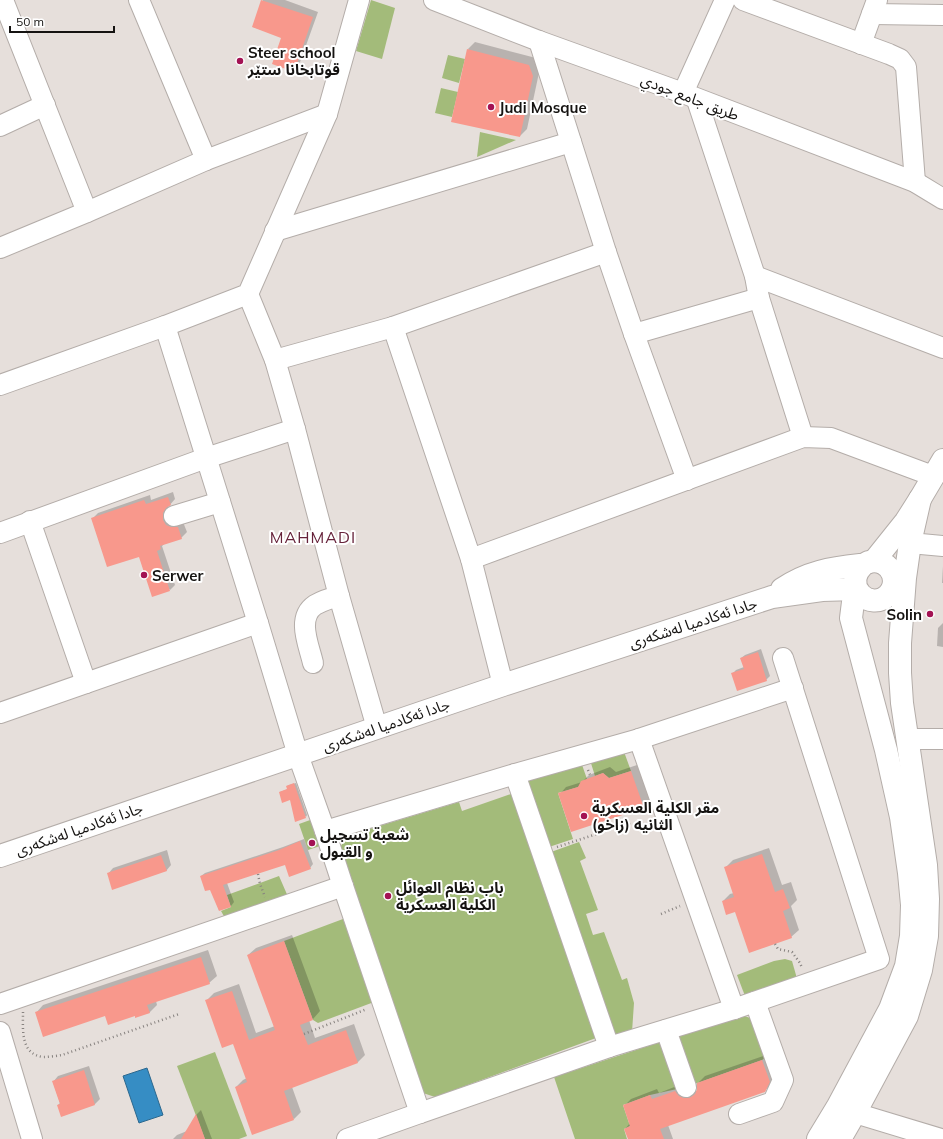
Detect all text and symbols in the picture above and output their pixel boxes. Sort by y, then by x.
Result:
scale bar [10,8,114,34]
text: 50 m [16,14,44,29]
place label: Steer school قوتابخانا ستێر [247,43,340,79]
marker: Steer school قوتابخانا ستێر [235,56,245,66]
street label: طريق جامع جودي [637,70,742,127]
place label: Judi Mosque [499,98,587,117]
marker: Judi Mosque [486,102,496,112]
district label: MAHMADI [270,527,356,547]
place label: Serwer [152,566,204,585]
marker: Serwer [139,570,149,580]
street label: جادا ئه‌كادميا له‌شكه‌رى [627,593,760,653]
place label: Solin [887,605,922,624]
marker: Solin [925,609,935,619]
street label: جادا ئه‌كادميا له‌شكه‌رى [320,694,452,756]
street label: جادا ئه‌كادميا له‌شكه‌رى [13,798,145,860]
place label: مقر الكلية العسكرية الثانيه (زاخو) [592,798,719,834]
marker: مقر الكلية العسكرية الثانيه (زاخو) [579,811,589,821]
place label: شعبة تسجيل و القبول [320,825,409,861]
marker: شعبة تسجيل و القبول [307,838,317,848]
place label: باب نظام العوائل الكلية العسكرية [396,878,504,914]
marker: باب نظام العوائل الكلية العسكرية [383,891,393,901]

